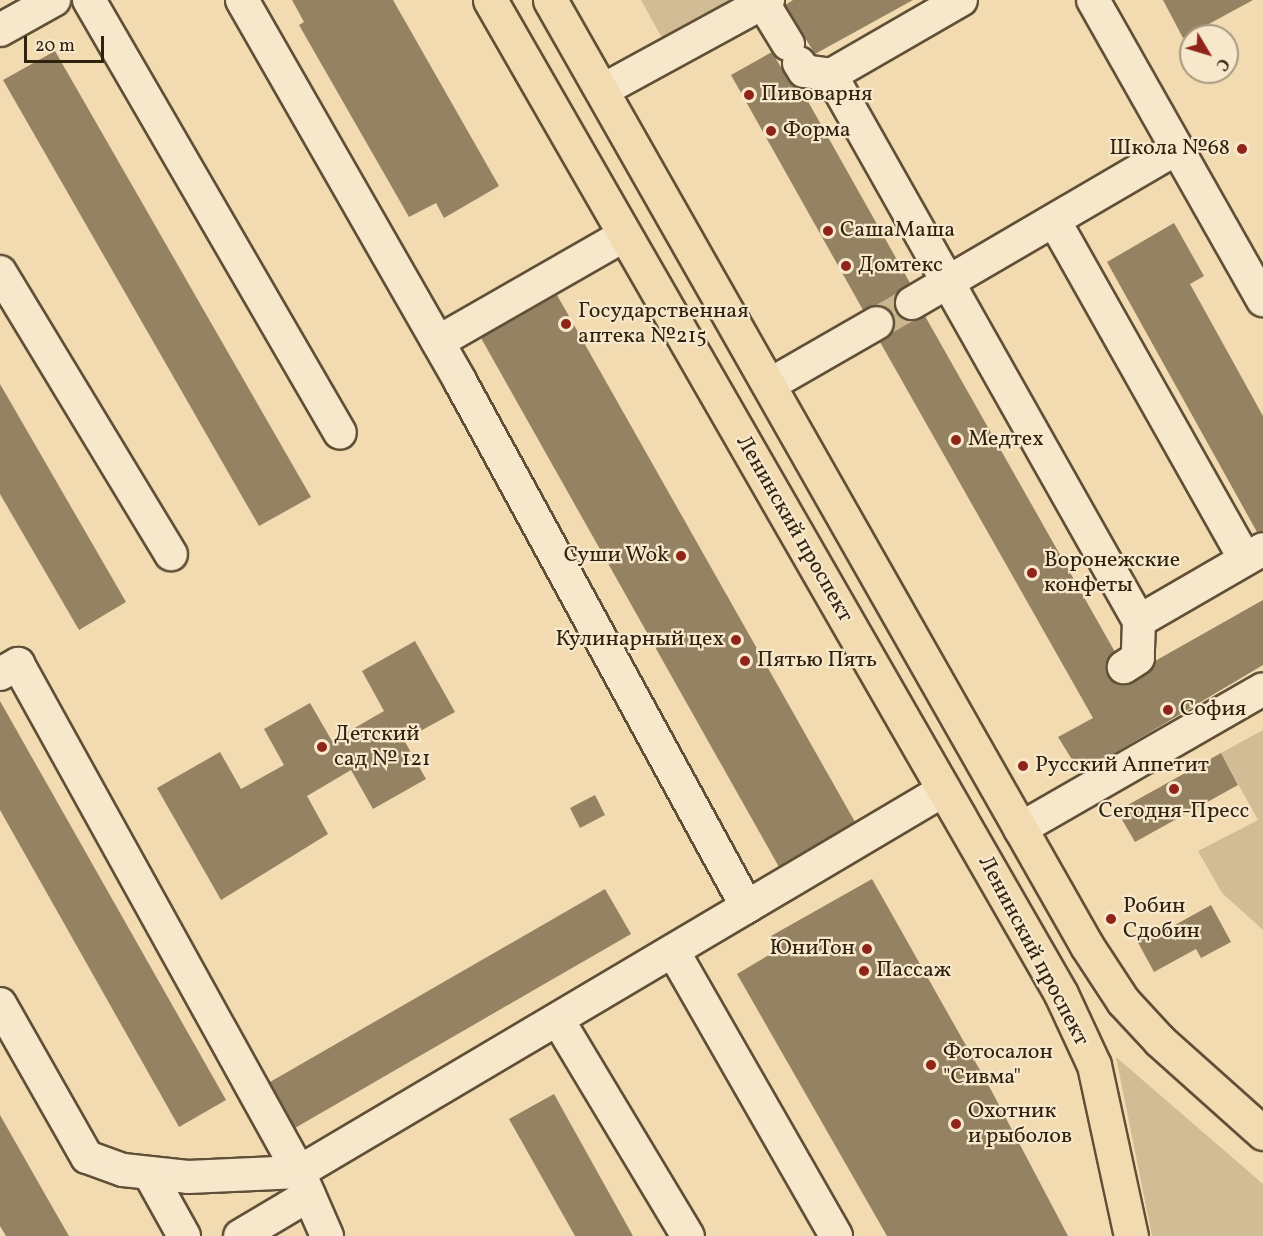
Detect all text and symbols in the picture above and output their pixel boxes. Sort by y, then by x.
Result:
scale bar [27,24,106,62]
north arrow [1179,24,1239,84]
text: 20 m [35,34,75,59]
text: С [1210,53,1233,75]
place label: Пивоварня [761,82,872,108]
marker: Пивоварня [742,88,756,102]
place label: Форма [783,118,851,144]
marker: Форма [764,124,778,138]
place label: Школа №68 [1109,136,1230,162]
marker: Школа №68 [1235,142,1249,156]
place label: СашаМаша [840,218,955,244]
marker: СашаМаша [821,224,835,238]
place label: Домтекс [858,253,943,279]
marker: Домтекс [839,259,853,273]
place label: Государственная аптека №215 [578,298,749,350]
marker: Государственная аптека №215 [559,317,573,331]
place label: Медтех [968,427,1044,453]
street label: Ленинский проспект [730,431,858,627]
marker: Медтех [949,433,963,447]
place label: Суши Wok [564,543,669,569]
place label: Воронежские конфеты [1044,547,1180,598]
marker: Суши Wok [674,549,688,563]
marker: Воронежские конфеты [1025,566,1039,580]
place label: Кулинарный цех [555,627,724,653]
marker: Кулинарный цех [729,633,743,647]
place label: Пятью Пять [757,648,877,674]
marker: Пятью Пять [738,654,752,668]
place label: София [1180,697,1246,723]
marker: София [1161,703,1175,717]
place label: Детский сад № 121 [334,721,431,772]
marker: Детский сад № 121 [315,740,329,754]
place label: Русский Аппетит [1035,753,1209,779]
marker: Русский Аппетит [1016,759,1030,773]
marker: Сегодня-Пресс [1167,782,1181,796]
place label: Сегодня-Пресс [1099,799,1249,825]
street label: Ленинский проспект [972,852,1094,1050]
place label: Робин Сдобин [1123,893,1200,944]
marker: Робин Сдобин [1104,912,1118,926]
place label: ЮниТон [769,936,855,962]
marker: ЮниТон [860,942,874,956]
place label: Пассаж [876,958,951,984]
marker: Пассаж [857,964,871,978]
place label: Фотосалон "Сивма" [943,1039,1053,1090]
marker: Фотосалон "Сивма" [924,1058,938,1072]
place label: Охотник и рыболов [968,1098,1072,1150]
marker: Охотник и рыболов [949,1117,963,1131]

